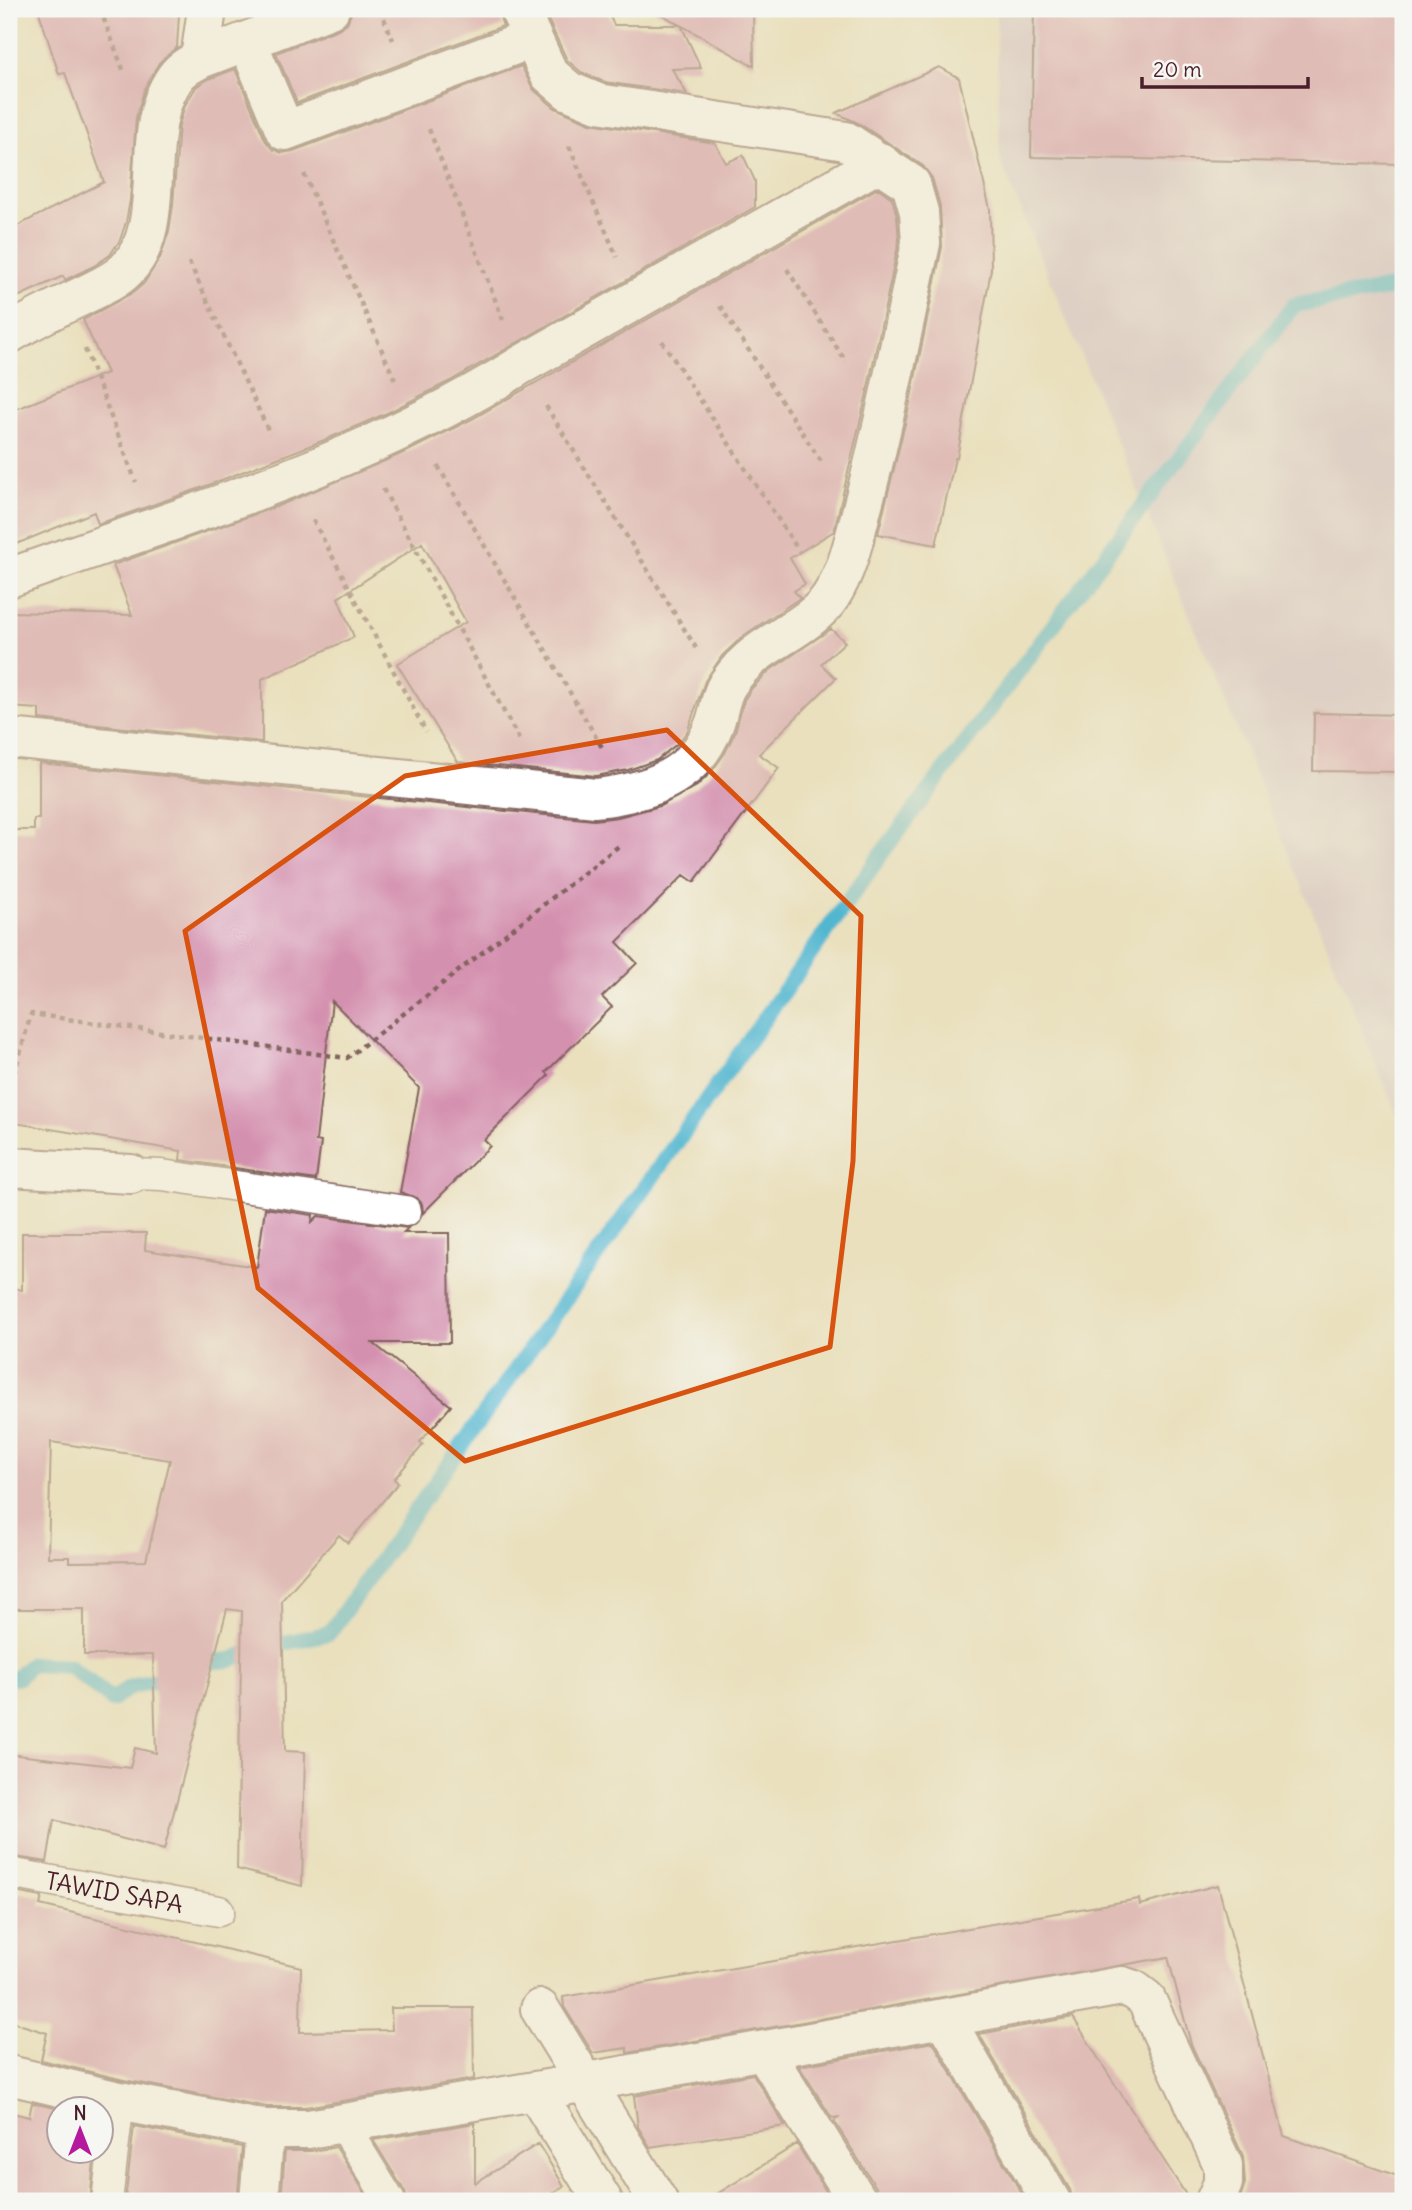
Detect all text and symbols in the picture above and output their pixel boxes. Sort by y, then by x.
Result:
scale bar [1142,46,1309,90]
text: 20 m [1153,56,1202,83]
street label: TAWID SAPA [43,1865,185,1919]
north arrow [46,2094,116,2164]
text: N [73,2101,87,2125]

